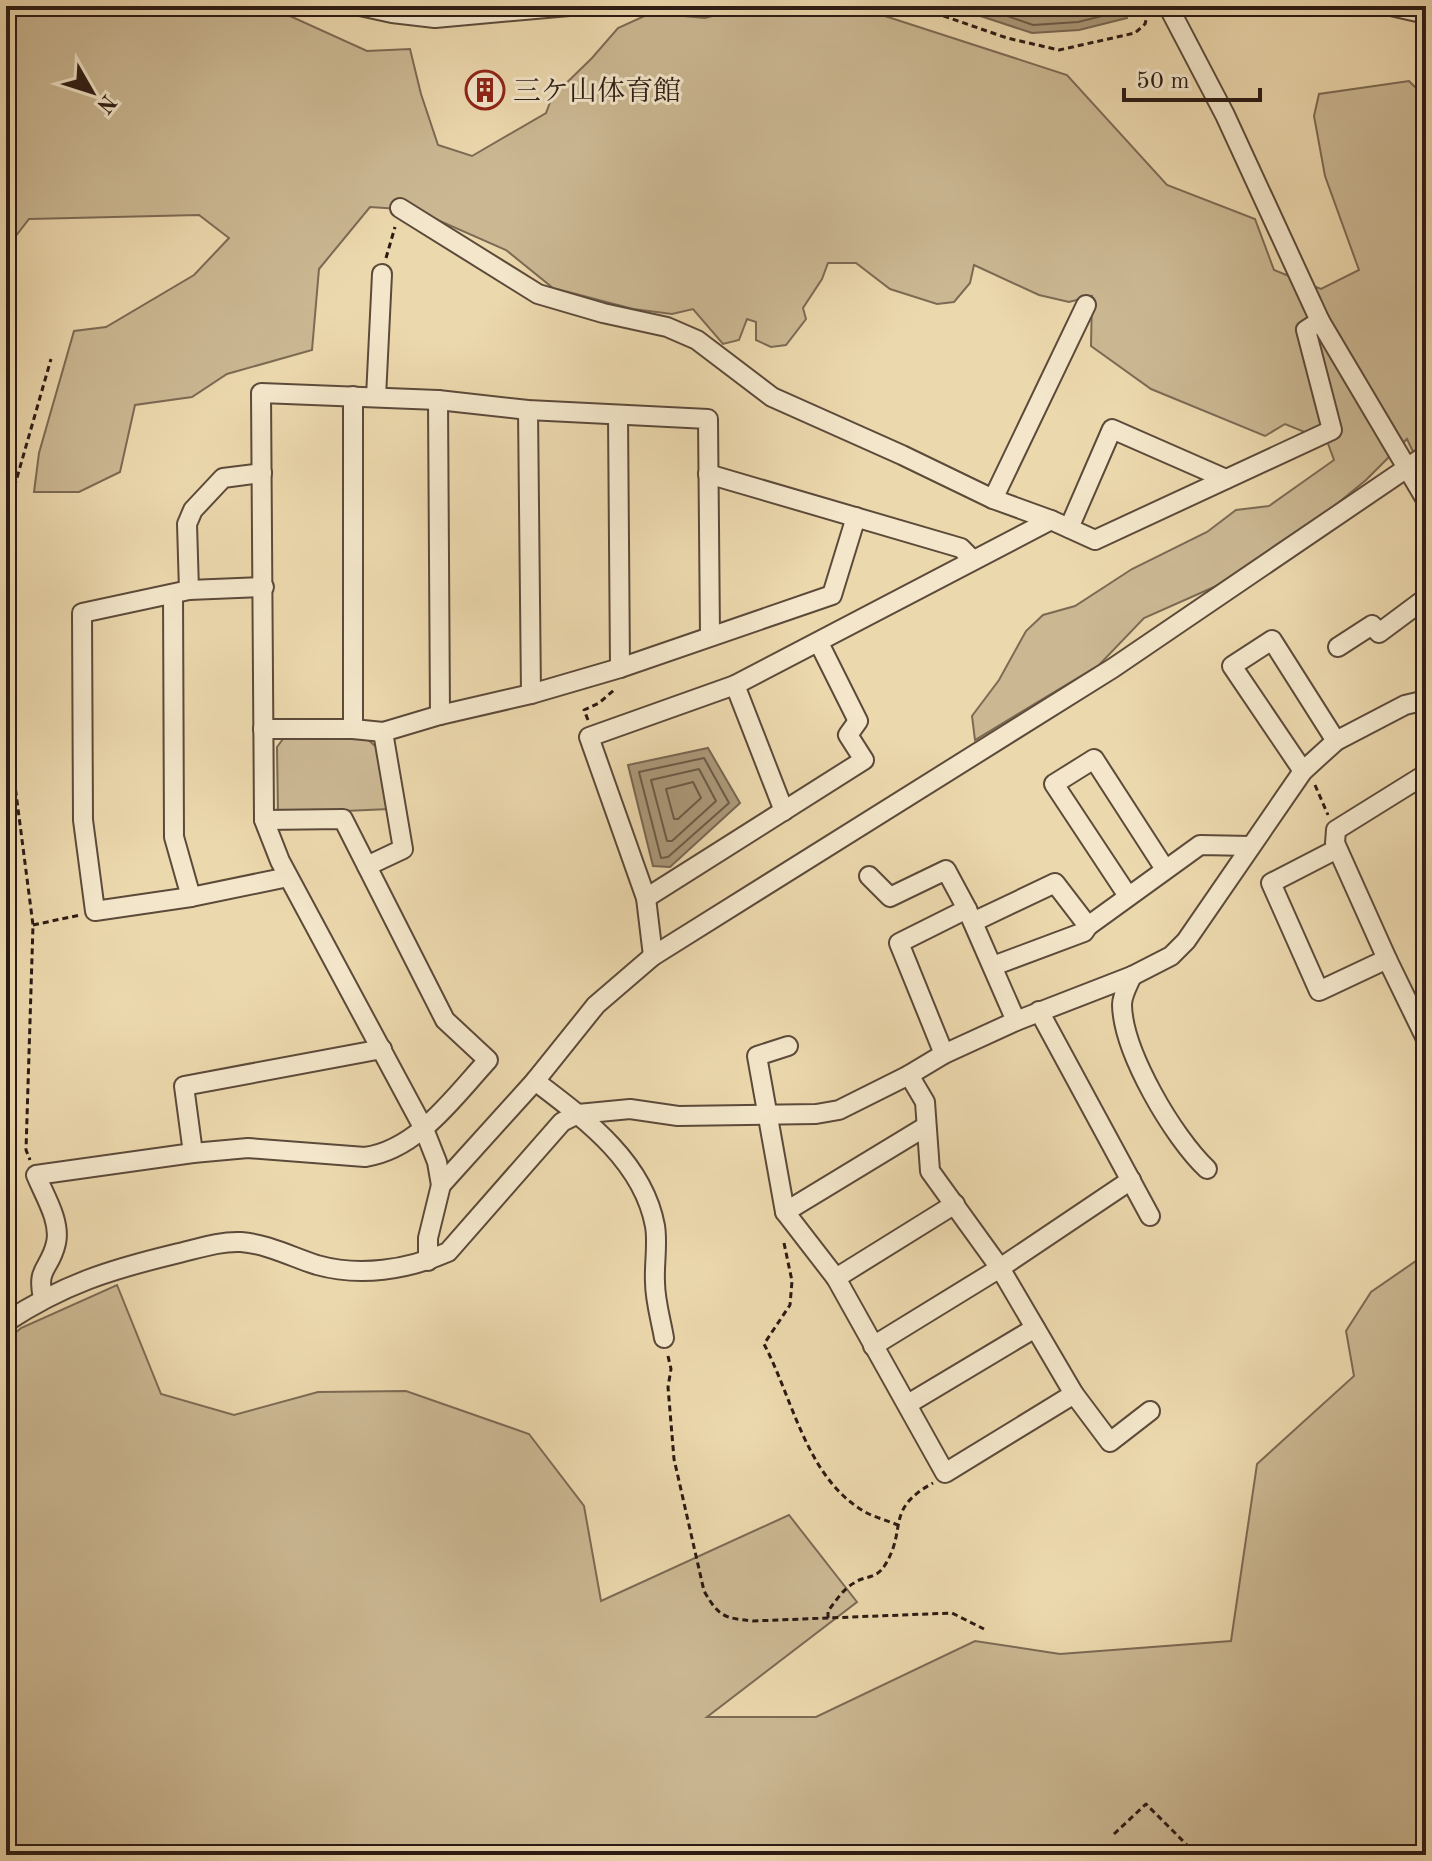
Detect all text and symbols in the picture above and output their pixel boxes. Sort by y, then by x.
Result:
north arrow [52,52,132,132]
scale bar [1124,52,1260,102]
building icon: 三ケ山体育館 [464,69,506,111]
text: 50 m [1136,70,1190,94]
place label: 三ケ山体育館 [513,76,681,107]
text: N [92,90,120,117]

